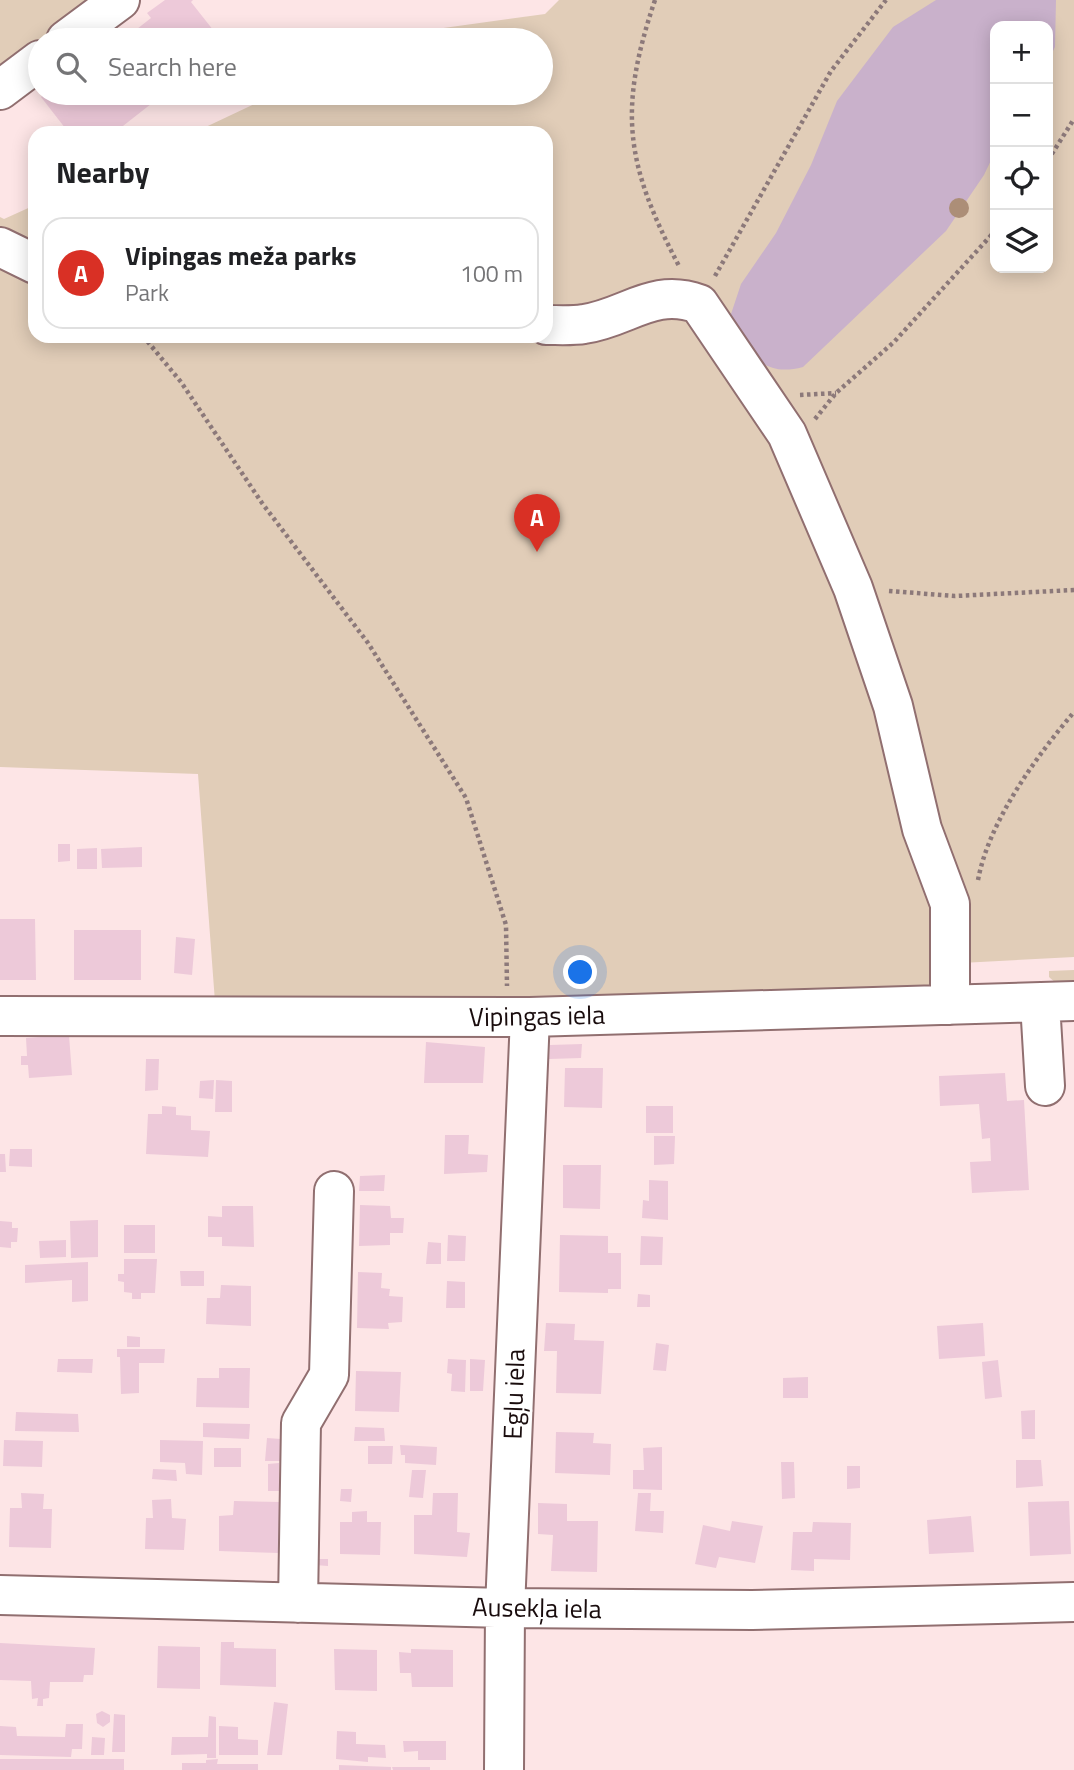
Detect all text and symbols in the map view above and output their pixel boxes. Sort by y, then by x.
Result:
map controls [990,21,1053,273]
button: + [990,21,1053,84]
search box [28,28,553,105]
text: Search here [108,47,237,86]
icon: search [52,48,90,86]
button: − [990,84,1053,147]
button: locate [990,147,1053,210]
text: Nearby [56,149,149,195]
button: layers [990,210,1053,273]
text: Vipingas meža parks [125,236,356,275]
text: A [74,256,88,291]
text: 100 m [460,256,523,291]
text: Park [125,275,169,310]
pin: A [514,494,560,552]
your location [563,955,597,989]
street label: Vipingas iela [469,995,605,1036]
street label: Egļu iela [492,1348,535,1440]
street label: Ausekļa iela [472,1587,602,1628]

